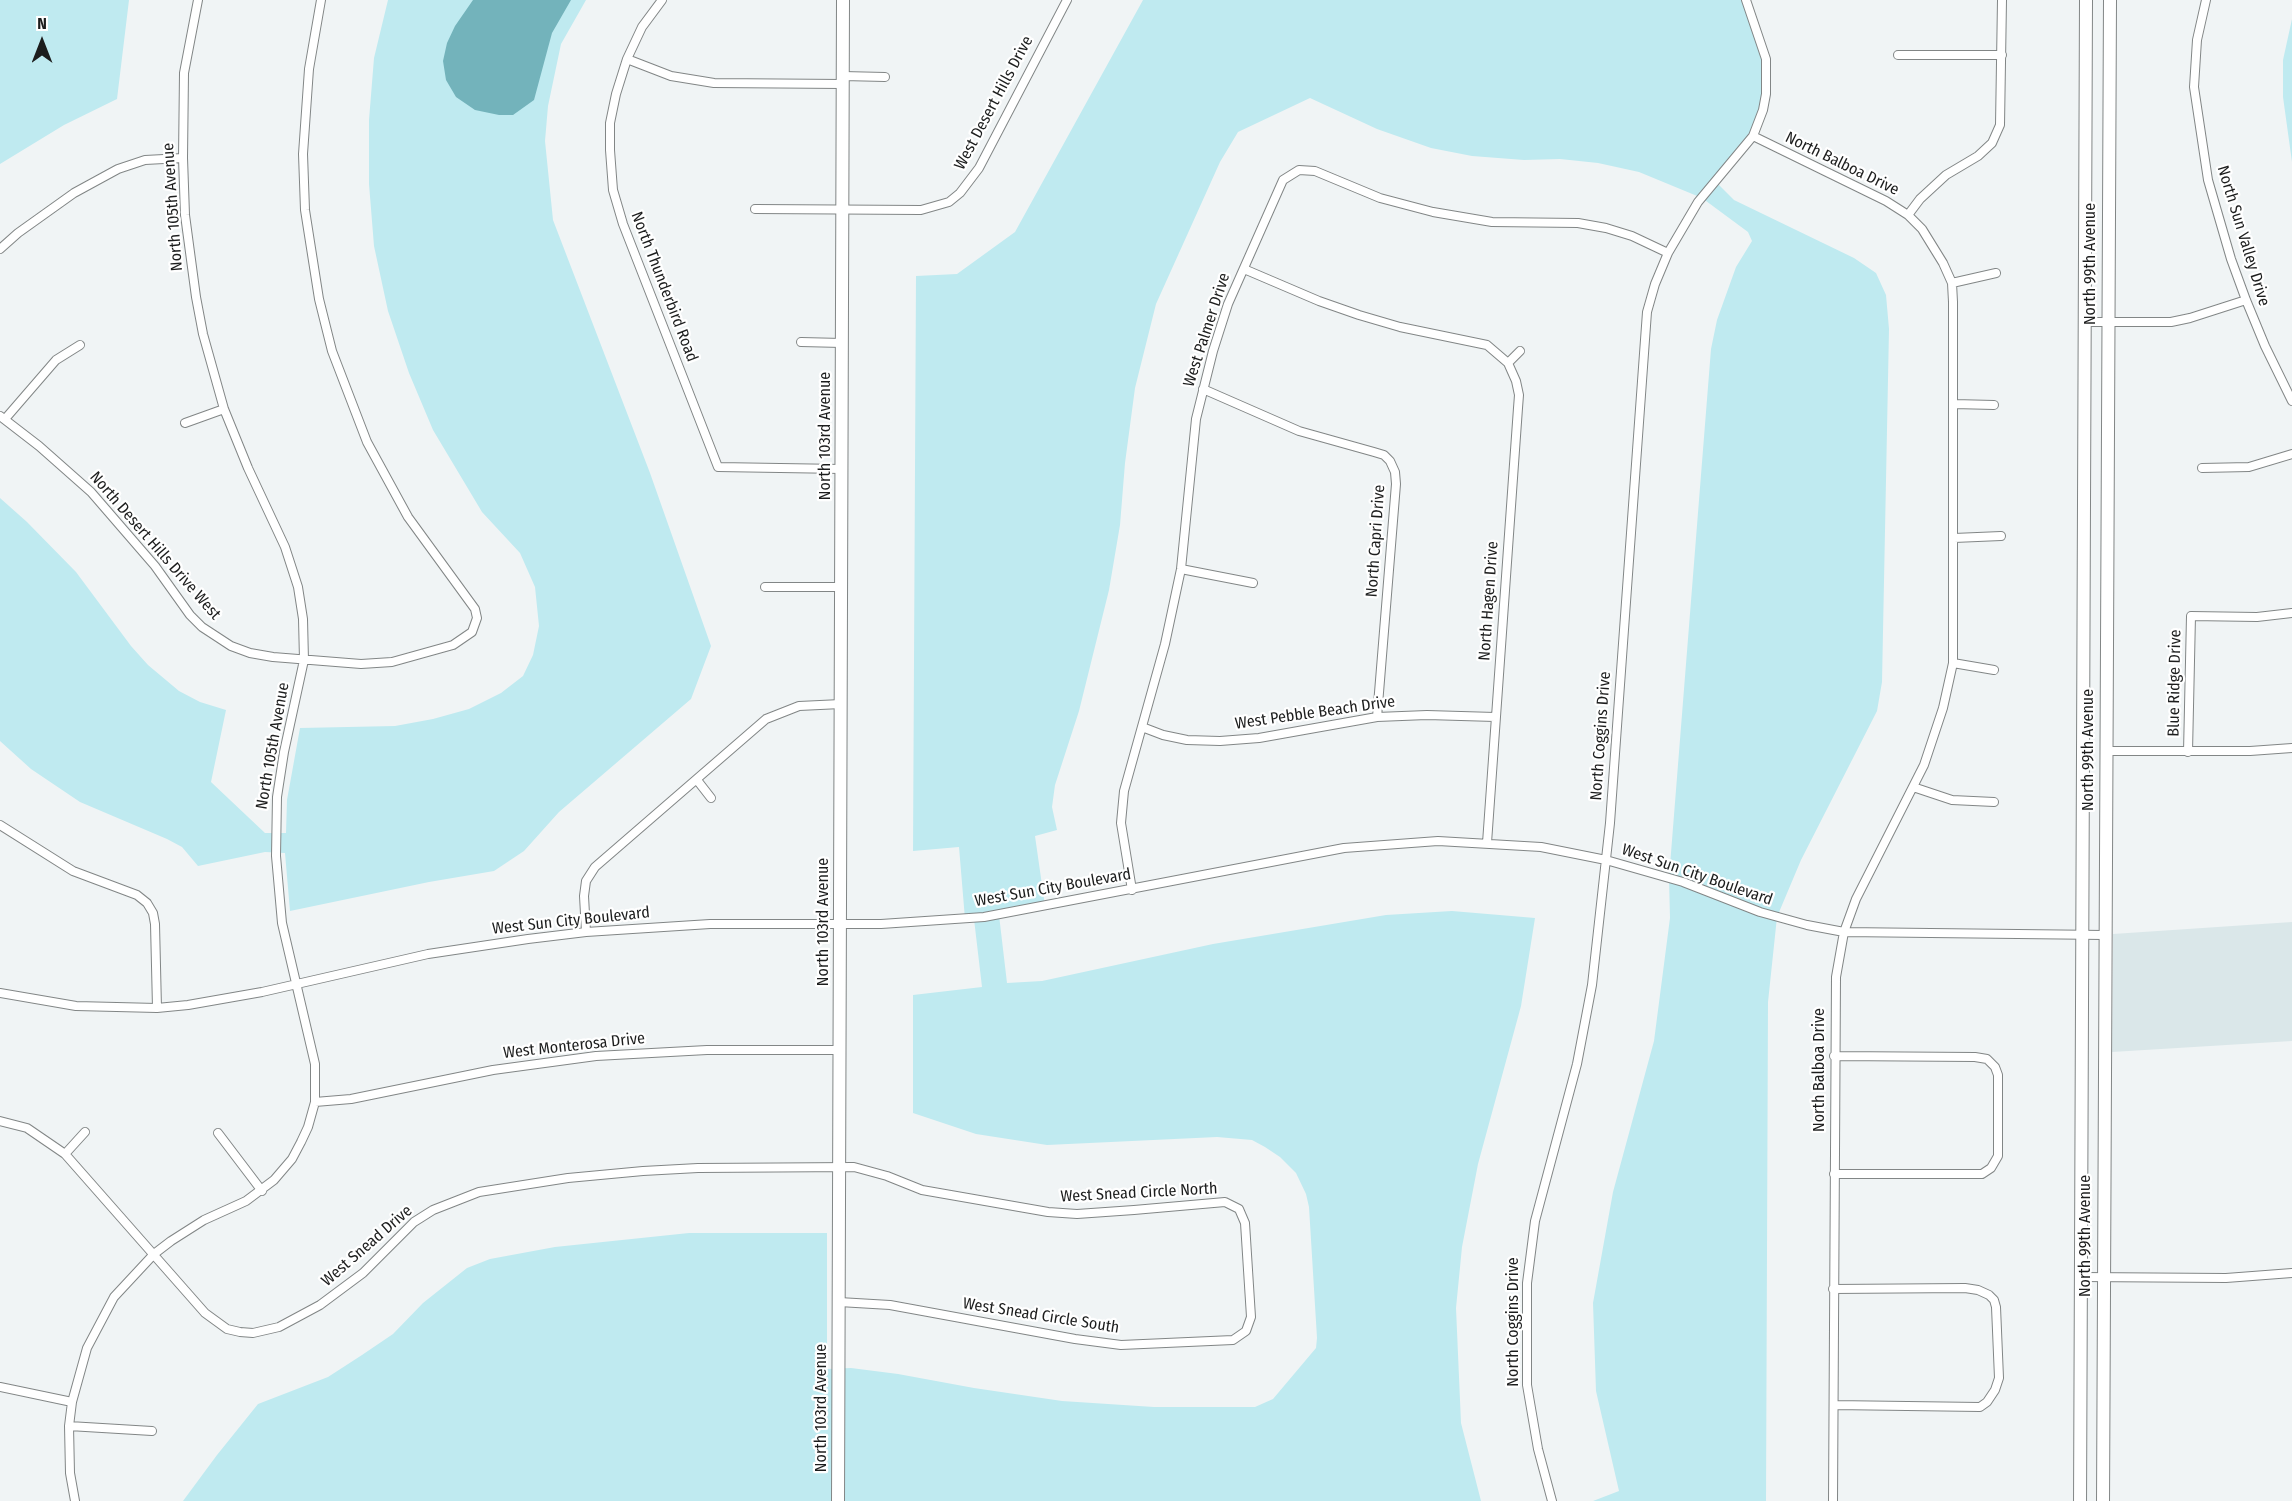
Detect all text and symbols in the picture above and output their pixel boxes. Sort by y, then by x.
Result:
north arrow [12,12,72,72]
text: N [37,14,47,33]
street label: West Desert Hills Drive [951,33,1037,173]
street label: North Balboa Drive [1782,128,1902,200]
street label: North 105th Avenue [159,142,187,272]
street label: North Sun Valley Drive [2213,163,2273,309]
street label: North 99th Avenue [2081,203,2101,325]
street label: North Thunderbird Road [627,209,701,365]
street label: West Palmer Drive [1180,271,1234,389]
street label: North 103rd Avenue [816,372,836,500]
street label: North Desert Hills Drive West [85,468,225,624]
street label: North Capri Drive [1362,484,1390,598]
street label: North Hagen Drive [1475,541,1503,661]
street label: Blue Ridge Drive [2164,629,2186,737]
street label: North Coggins Drive [1587,671,1615,801]
street label: North 105th Avenue [252,681,294,811]
street label: North 99th Avenue [2079,689,2099,811]
street label: West Pebble Beach Drive [1234,692,1396,734]
street label: West Sun City Boulevard [1619,840,1775,910]
street label: North 103rd Avenue [814,858,834,986]
street label: West Sun City Boulevard [973,865,1133,911]
street label: West Sun City Boulevard [491,903,651,939]
street label: North Balboa Drive [1810,1008,1830,1132]
street label: West Monterosa Drive [502,1029,646,1063]
street label: North 99th Avenue [2076,1175,2096,1297]
street label: West Snead Circle North [1060,1179,1218,1207]
street label: West Snead Drive [318,1201,416,1291]
street label: North Coggins Drive [1504,1257,1524,1387]
street label: West Snead Circle South [961,1294,1121,1338]
street label: North 103rd Avenue [812,1344,832,1472]

